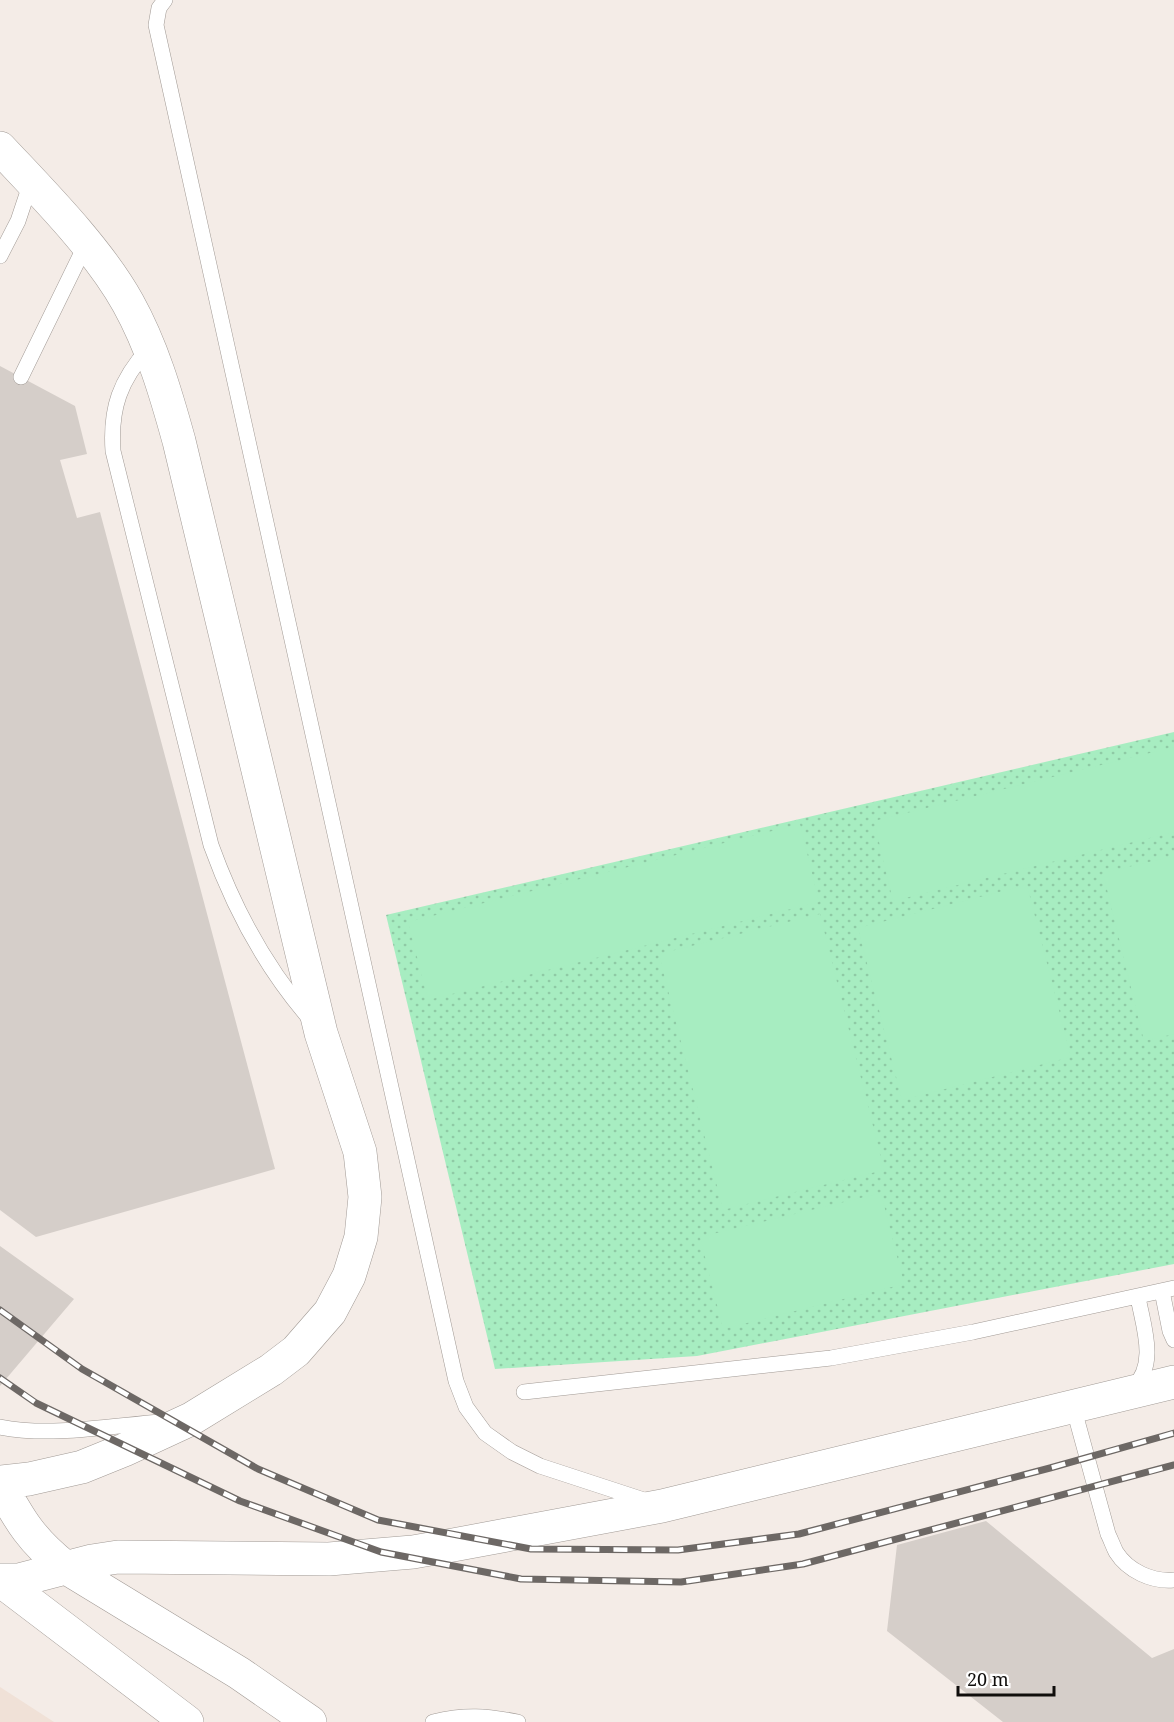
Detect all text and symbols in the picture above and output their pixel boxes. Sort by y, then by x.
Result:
scale bar [958,1659,1054,1697]
text: 20 m [967,1667,1009,1691]

